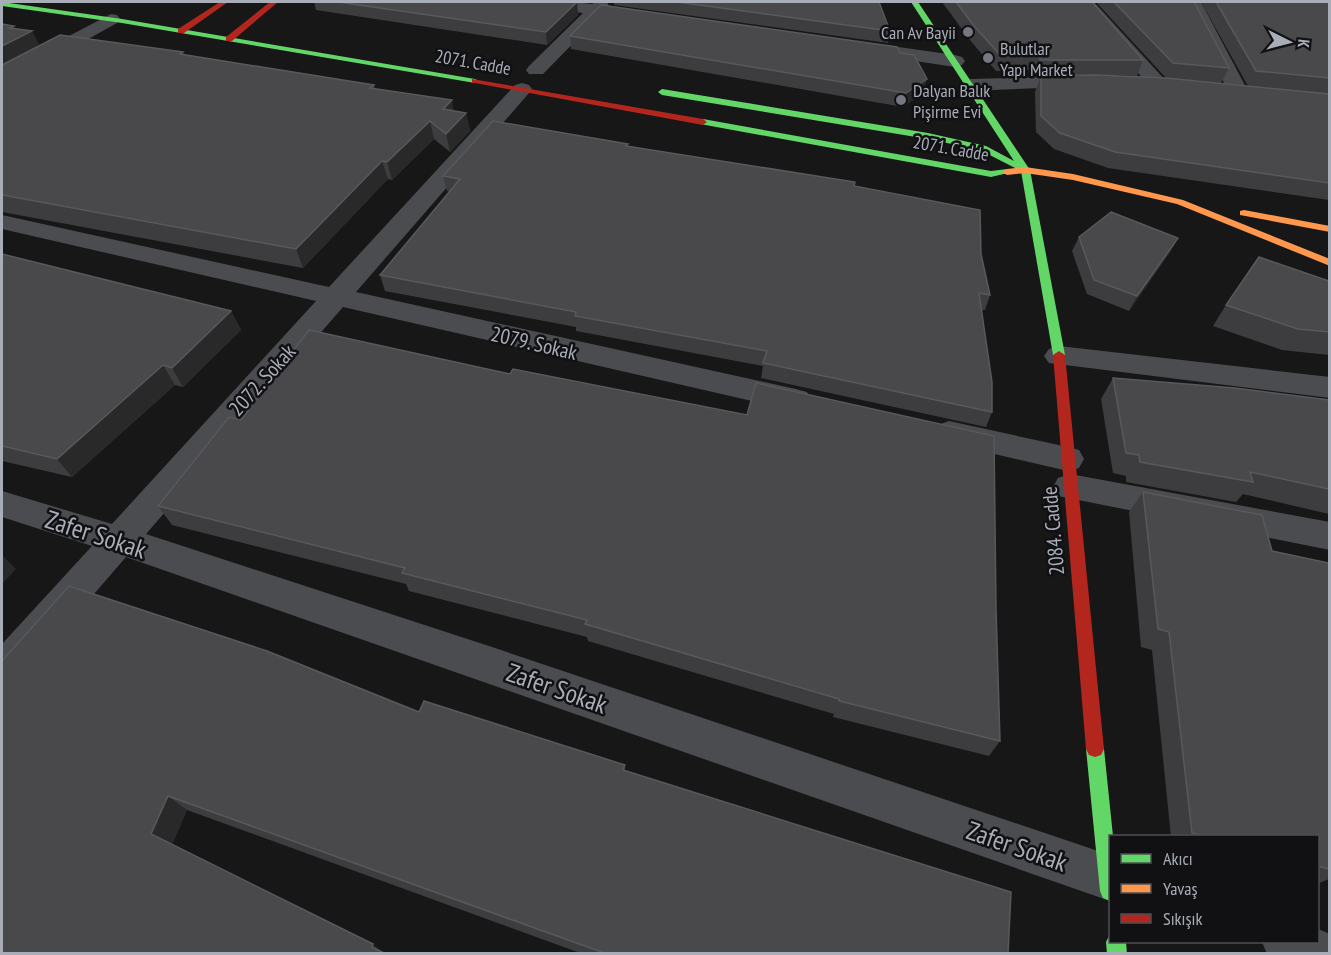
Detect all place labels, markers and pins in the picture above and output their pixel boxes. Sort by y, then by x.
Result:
place label: Can Av Bayii [881,21,956,44]
marker: Can Av Bayii [961,25,975,39]
place label: Bulutlar Yapı Market [1000,37,1073,81]
marker: Bulutlar Yapı Market [981,51,995,65]
place label: Dalyan Balık Pişirme Evi [913,79,990,123]
marker: Dalyan Balık Pişirme Evi [894,93,908,107]

